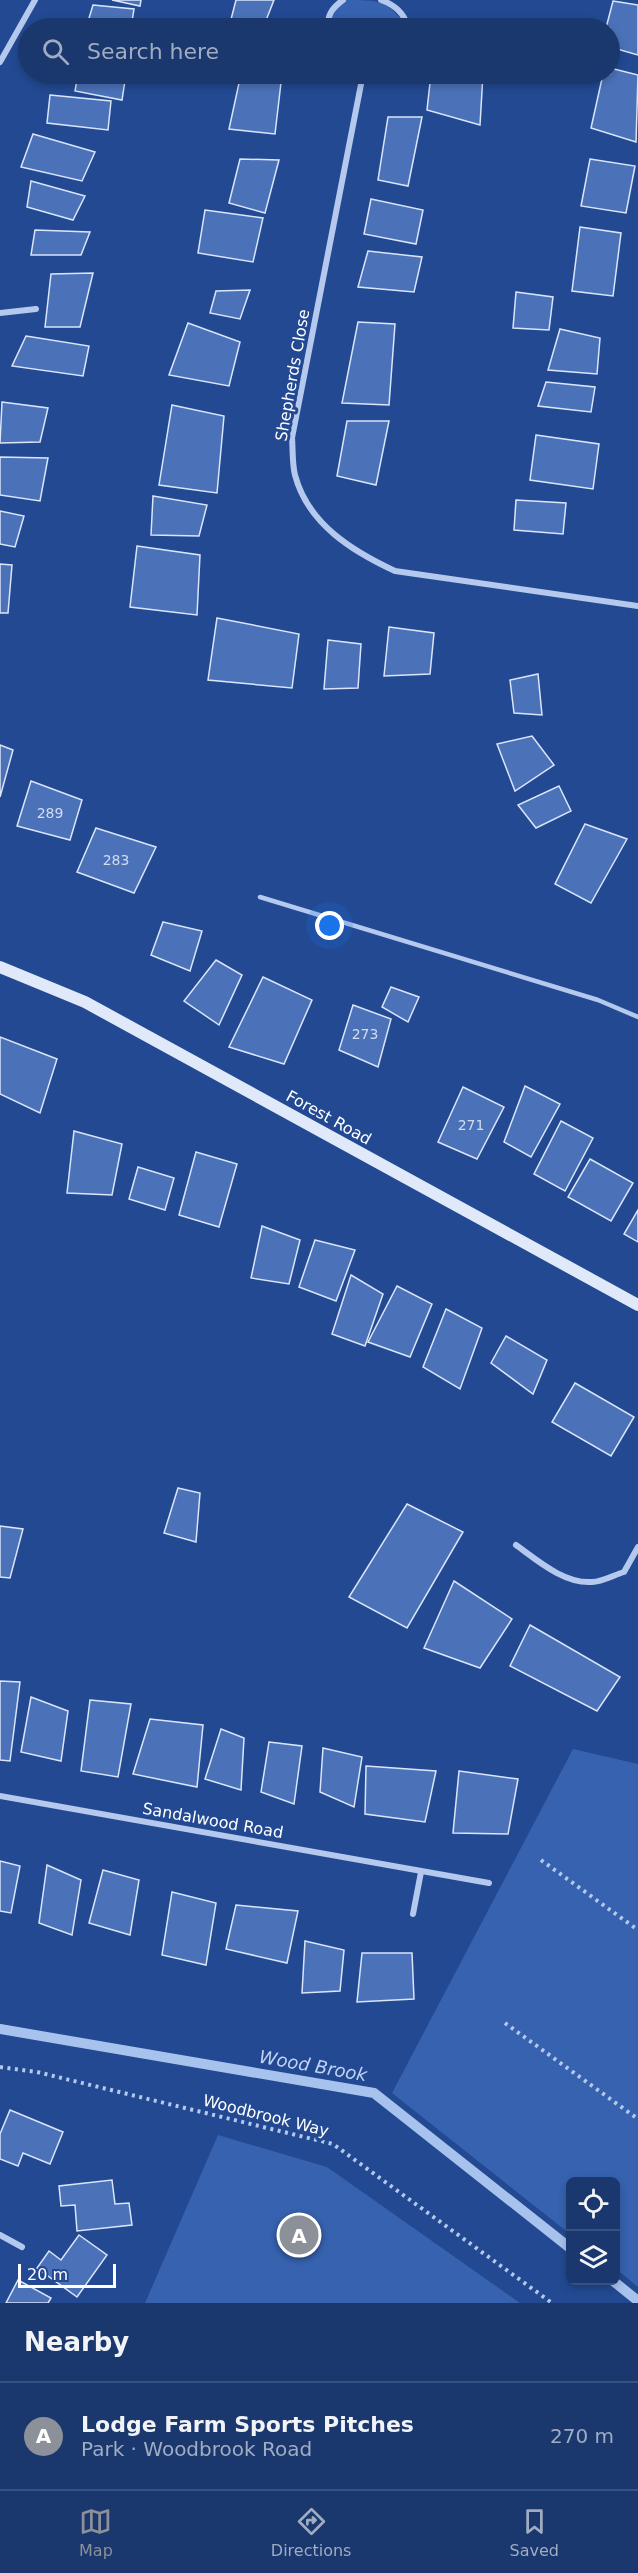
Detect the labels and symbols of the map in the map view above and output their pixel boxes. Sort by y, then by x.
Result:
street label: Shepherds Close [272,308,313,443]
house number: 289 [37,805,63,821]
house number: 283 [103,852,129,868]
your location [315,911,344,940]
house number: 273 [352,1026,378,1042]
street label: Forest Road [283,1086,375,1149]
house number: 271 [458,1117,484,1133]
street label: Sandalwood Road [141,1799,285,1842]
water label: Wood Brook [258,2046,370,2086]
street label: Woodbrook Way [201,2091,331,2140]
pin: A [280,2212,318,2258]
scale bar [18,2261,116,2288]

